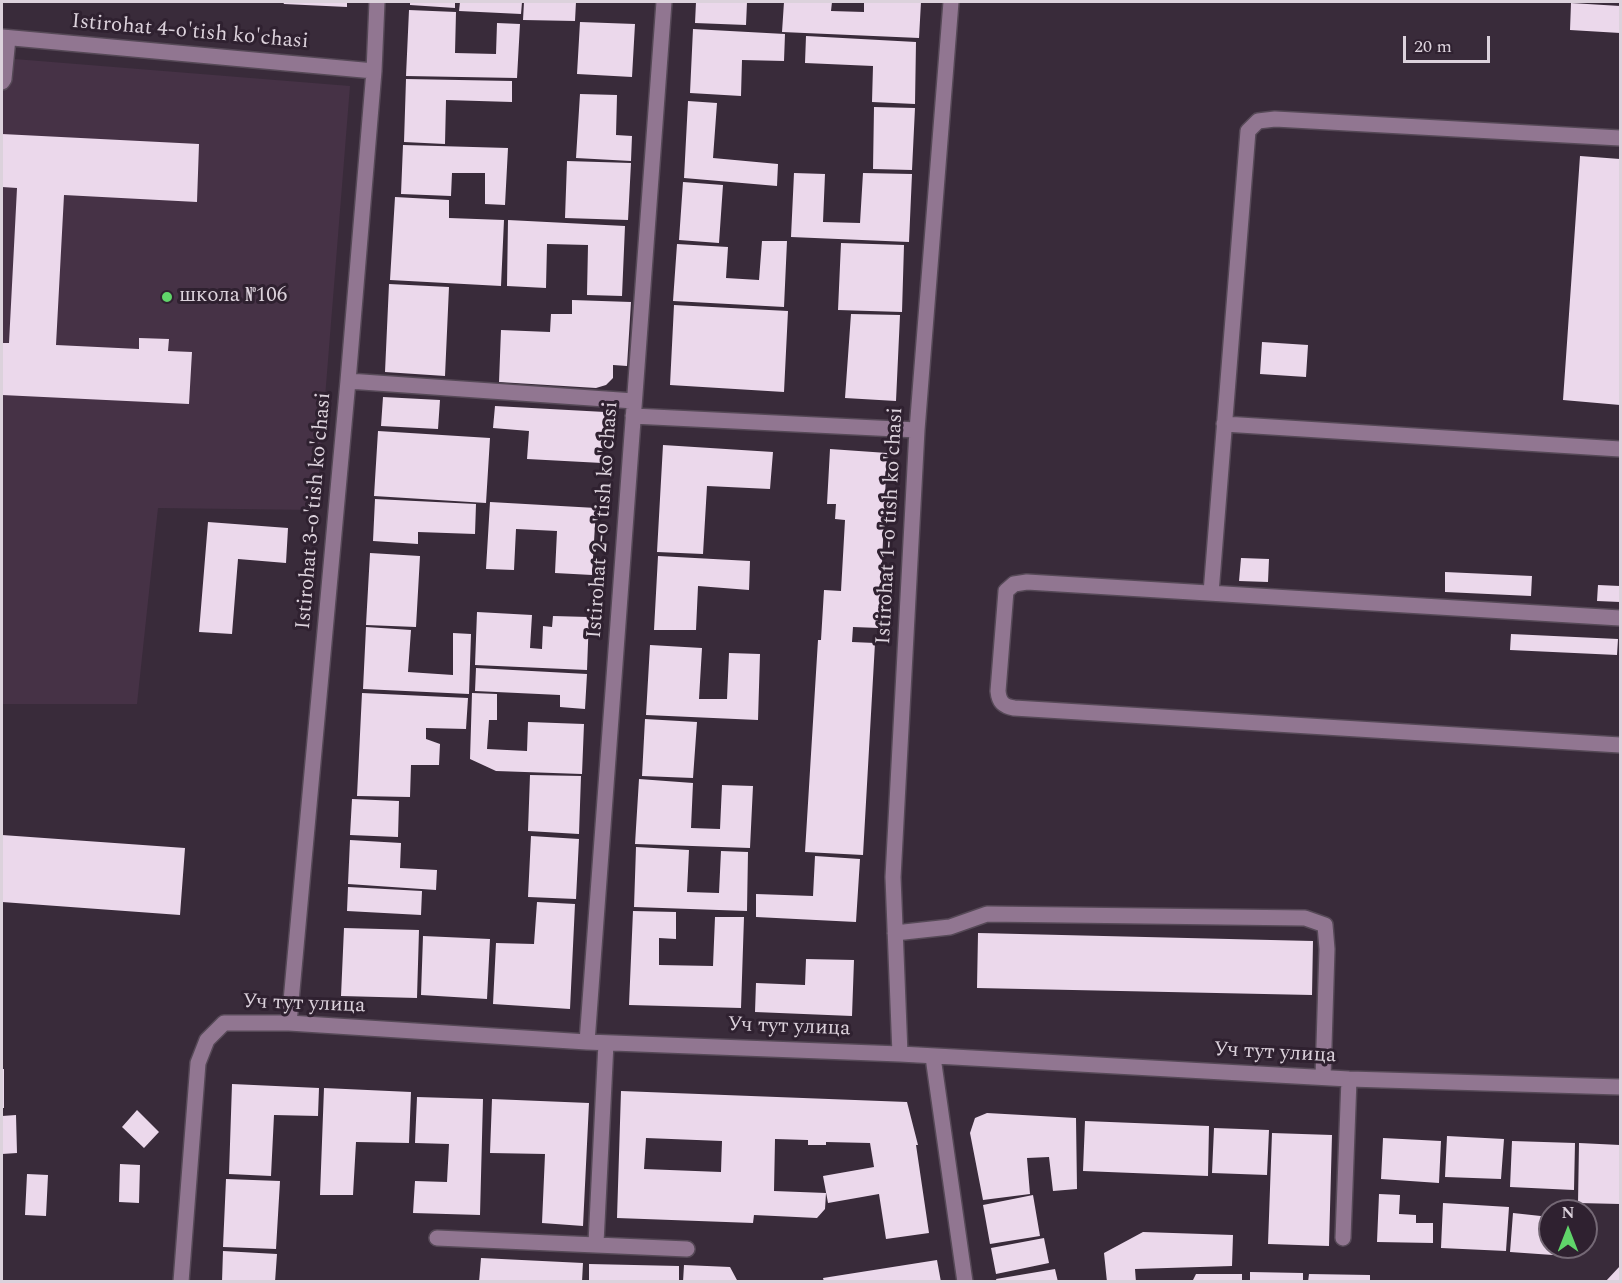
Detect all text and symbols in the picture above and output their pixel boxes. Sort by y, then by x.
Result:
street label: Istirohat 4-o'tish ko'chasi [71,10,309,56]
scale bar [1406,24,1493,62]
text: 20 m [1414,33,1452,60]
place label: школа №106 [179,284,287,310]
marker: школа №106 [160,290,174,304]
street label: Istirohat 3-o'tish ko'chasi [292,392,338,630]
street label: Istirohat 2-o'tish ko'chasi [583,401,625,639]
street label: Istirohat 1-o'tish ko'chasi [872,407,910,645]
street label: Уч тут улица [242,990,366,1020]
street label: Уч тут улица [727,1013,851,1043]
street label: Уч тут улица [1213,1038,1337,1070]
north arrow [1538,1199,1598,1259]
text: N [1561,1201,1575,1225]

